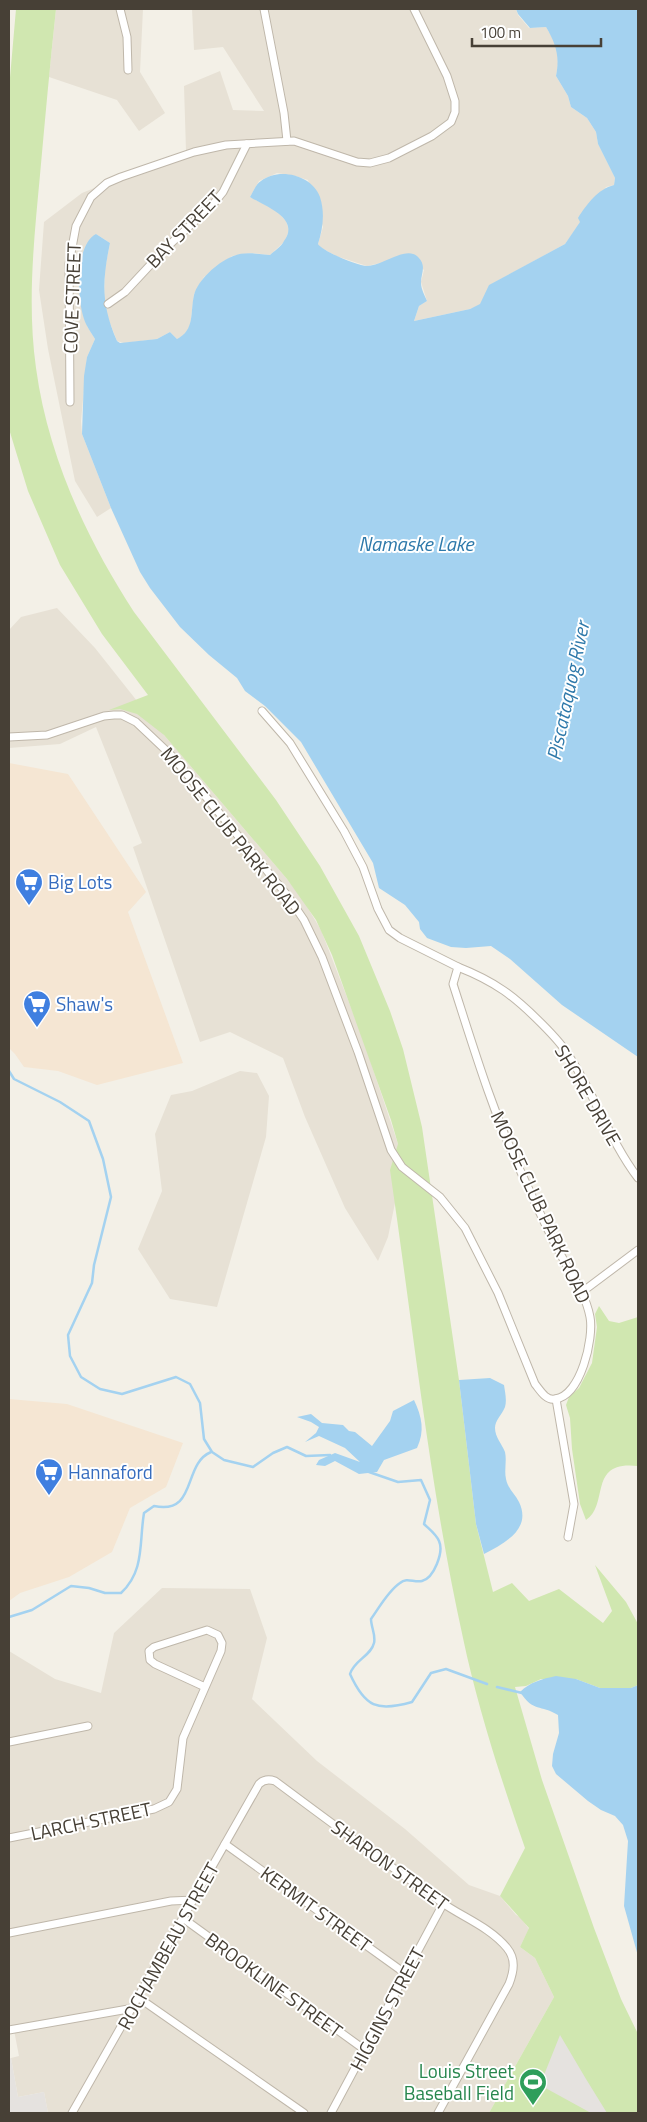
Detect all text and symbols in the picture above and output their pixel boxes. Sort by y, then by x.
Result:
scale bar [472,15,601,47]
text: 100 m [480,21,521,44]
street label: BAY STREET [139,183,229,274]
street label: COVE STREET [55,242,88,354]
water label: Namaske Lake [358,528,475,559]
water label: Piscataquog River [538,616,598,763]
street label: MOOSE CLUB PARK ROAD [154,740,309,921]
supermarket icon: Big Lots [14,867,44,906]
place label: Big Lots [48,867,112,896]
supermarket icon: Shaw's [22,989,52,1028]
place label: Shaw's [56,989,113,1018]
street label: SHORE DRIVE [548,1039,629,1151]
street label: MOOSE CLUB PARK ROAD [484,1106,599,1308]
supermarket icon: Hannaford [34,1457,64,1496]
place label: Hannaford [68,1457,153,1486]
street label: LARCH STREET [28,1794,154,1847]
street label: SHARON STREET [326,1812,455,1917]
street label: ROCHAMBEAU STREET [109,1857,226,2035]
street label: KERMIT STREET [255,1858,378,1959]
street label: BROOKLINE STREET [200,1925,349,2044]
street label: HIGGINS STREET [342,1942,431,2076]
place label: Louis Street Baseball Field [404,2056,514,2107]
sports icon: Louis Street Baseball Field [518,2067,548,2106]

